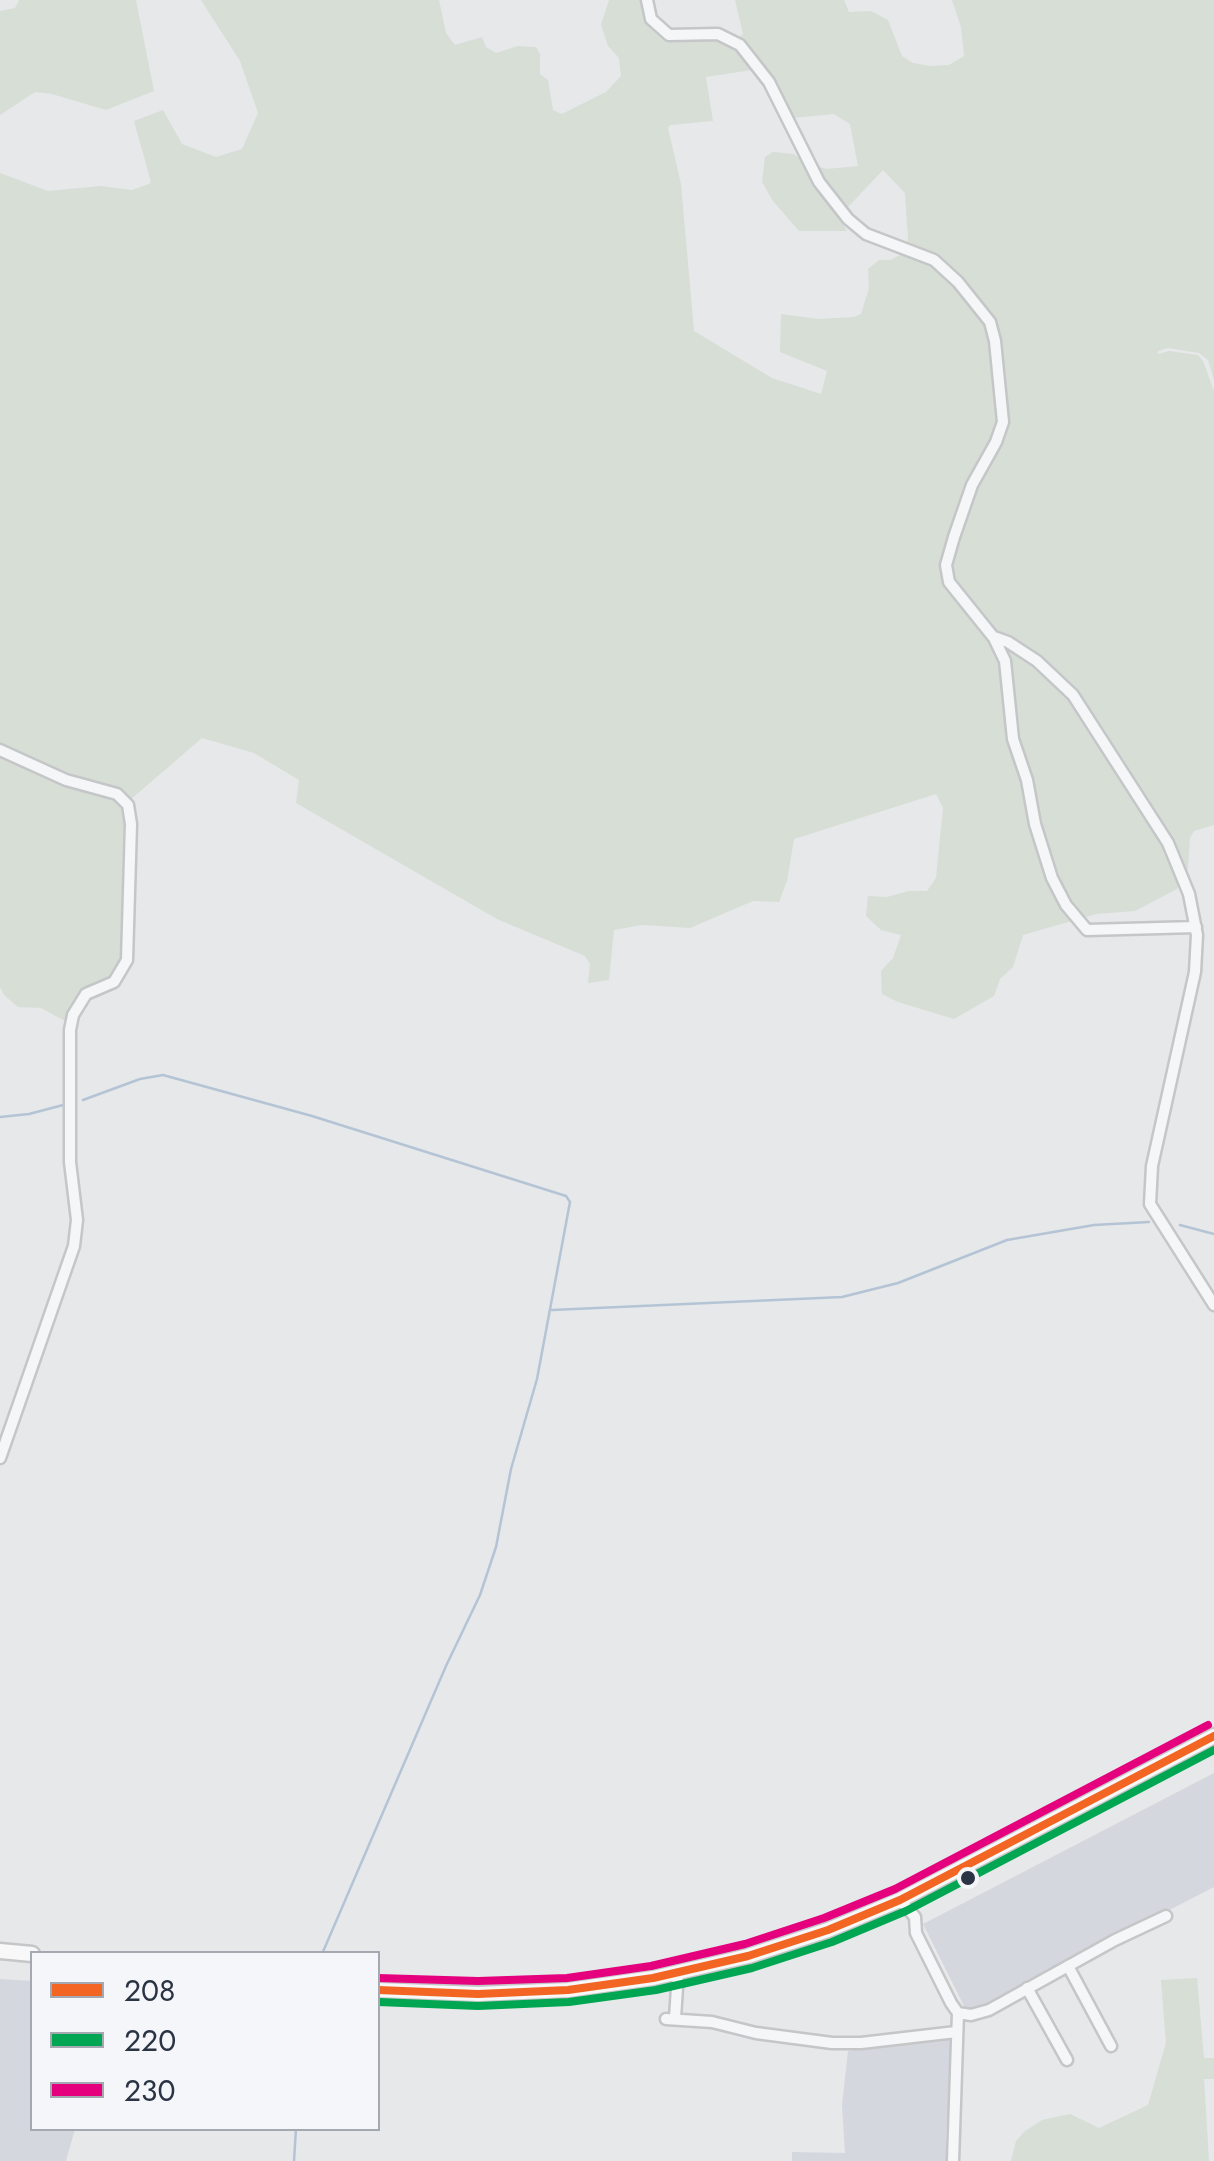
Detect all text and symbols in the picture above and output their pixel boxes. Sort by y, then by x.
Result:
unlabelled marker [958,1868,978,1888]
legend [30,1951,380,2131]
text: 208 [124,1969,175,2012]
text: 220 [124,2019,176,2062]
text: 230 [124,2069,175,2112]

